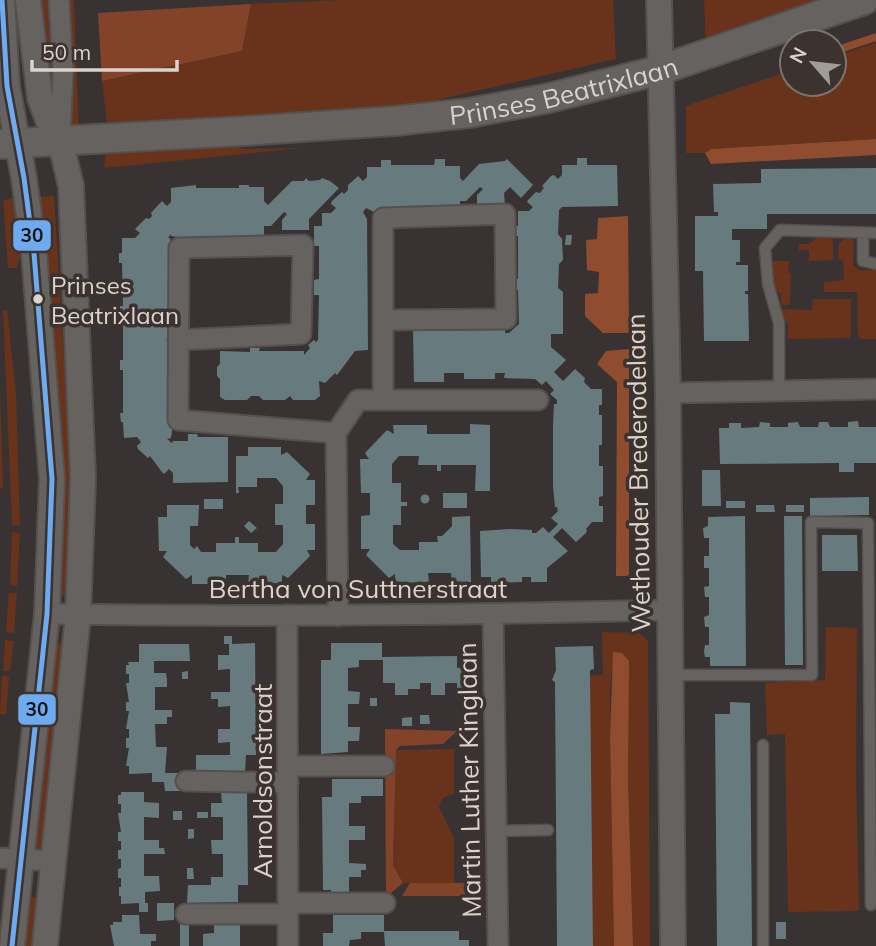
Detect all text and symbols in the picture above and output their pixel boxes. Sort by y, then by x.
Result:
scale bar [32,28,177,72]
north arrow [778,28,848,98]
text: 50 m [42,39,91,65]
text: N [784,43,812,67]
street label: Prinses Beatrixlaan [448,49,682,131]
line badge: 30 [12,219,52,252]
text: 30 [21,223,43,247]
place label: Prinses Beatrixlaan [51,270,179,330]
marker: Prinses Beatrixlaan [31,292,45,306]
street label: Wethouder Brederodelaan [619,313,657,633]
street label: Bertha von Suttnerstraat [209,572,507,605]
street label: Martin Luther Kinglaan [450,642,488,918]
street label: Arnoldsonstraat [246,684,279,878]
line badge: 30 [17,693,57,726]
text: 30 [26,697,48,721]

